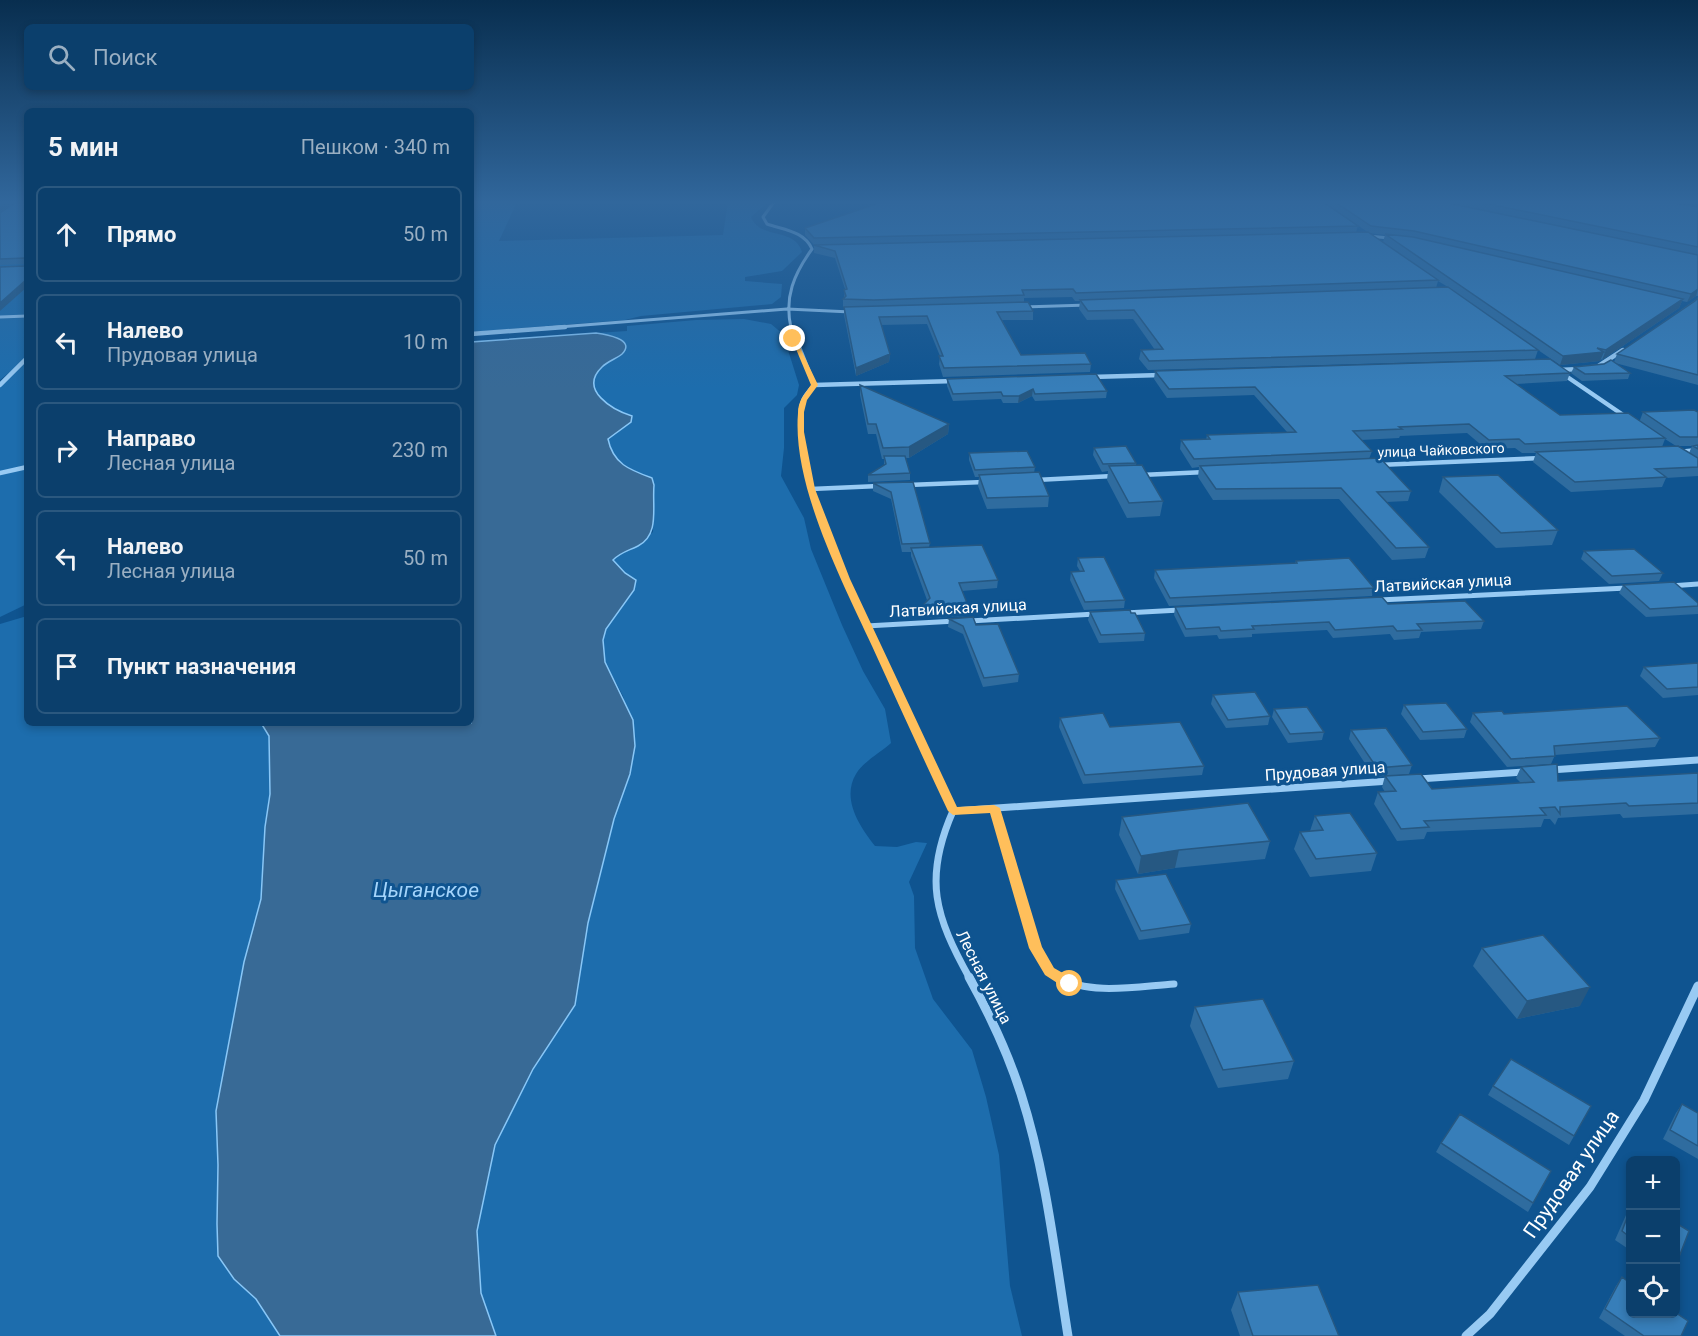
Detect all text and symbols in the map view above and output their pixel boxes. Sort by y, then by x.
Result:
search box [24,24,474,90]
icon: search [45,41,78,74]
text: Поиск [93,45,157,70]
text: 5 мин [48,132,119,162]
text: Пешком · 340 m [301,135,450,159]
icon: ahead [50,218,83,251]
text: Прямо [107,222,176,247]
text: 50 m [403,222,448,246]
text: Налево [107,318,184,343]
route end [779,325,805,351]
icon: left [50,326,83,359]
text: 10 m [403,330,448,354]
text: Прудовая улица [107,343,258,367]
text: Направо [107,426,196,451]
icon: right [50,434,83,467]
text: 230 m [392,438,448,462]
street label: улица Чайковского [1377,440,1505,460]
text: Лесная улица [107,451,236,475]
text: Налево [107,534,184,559]
icon: left [50,542,83,575]
text: 50 m [403,546,448,570]
text: Лесная улица [107,559,236,583]
street label: Латвийская улица [1374,570,1512,596]
street label: Латвийская улица [889,595,1027,621]
icon: arrive [50,650,83,683]
text: Пункт назначения [107,654,296,679]
street label: Прудовая улица [1264,757,1386,785]
water label: Цыганское [373,878,479,902]
street label: Лесная улица [952,927,1016,1027]
route start [1056,970,1082,996]
street label: Прудовая улица [1518,1105,1624,1243]
map controls [1626,1156,1680,1318]
button: + [1626,1156,1680,1210]
button: − [1626,1210,1680,1264]
button: locate [1626,1264,1680,1318]

